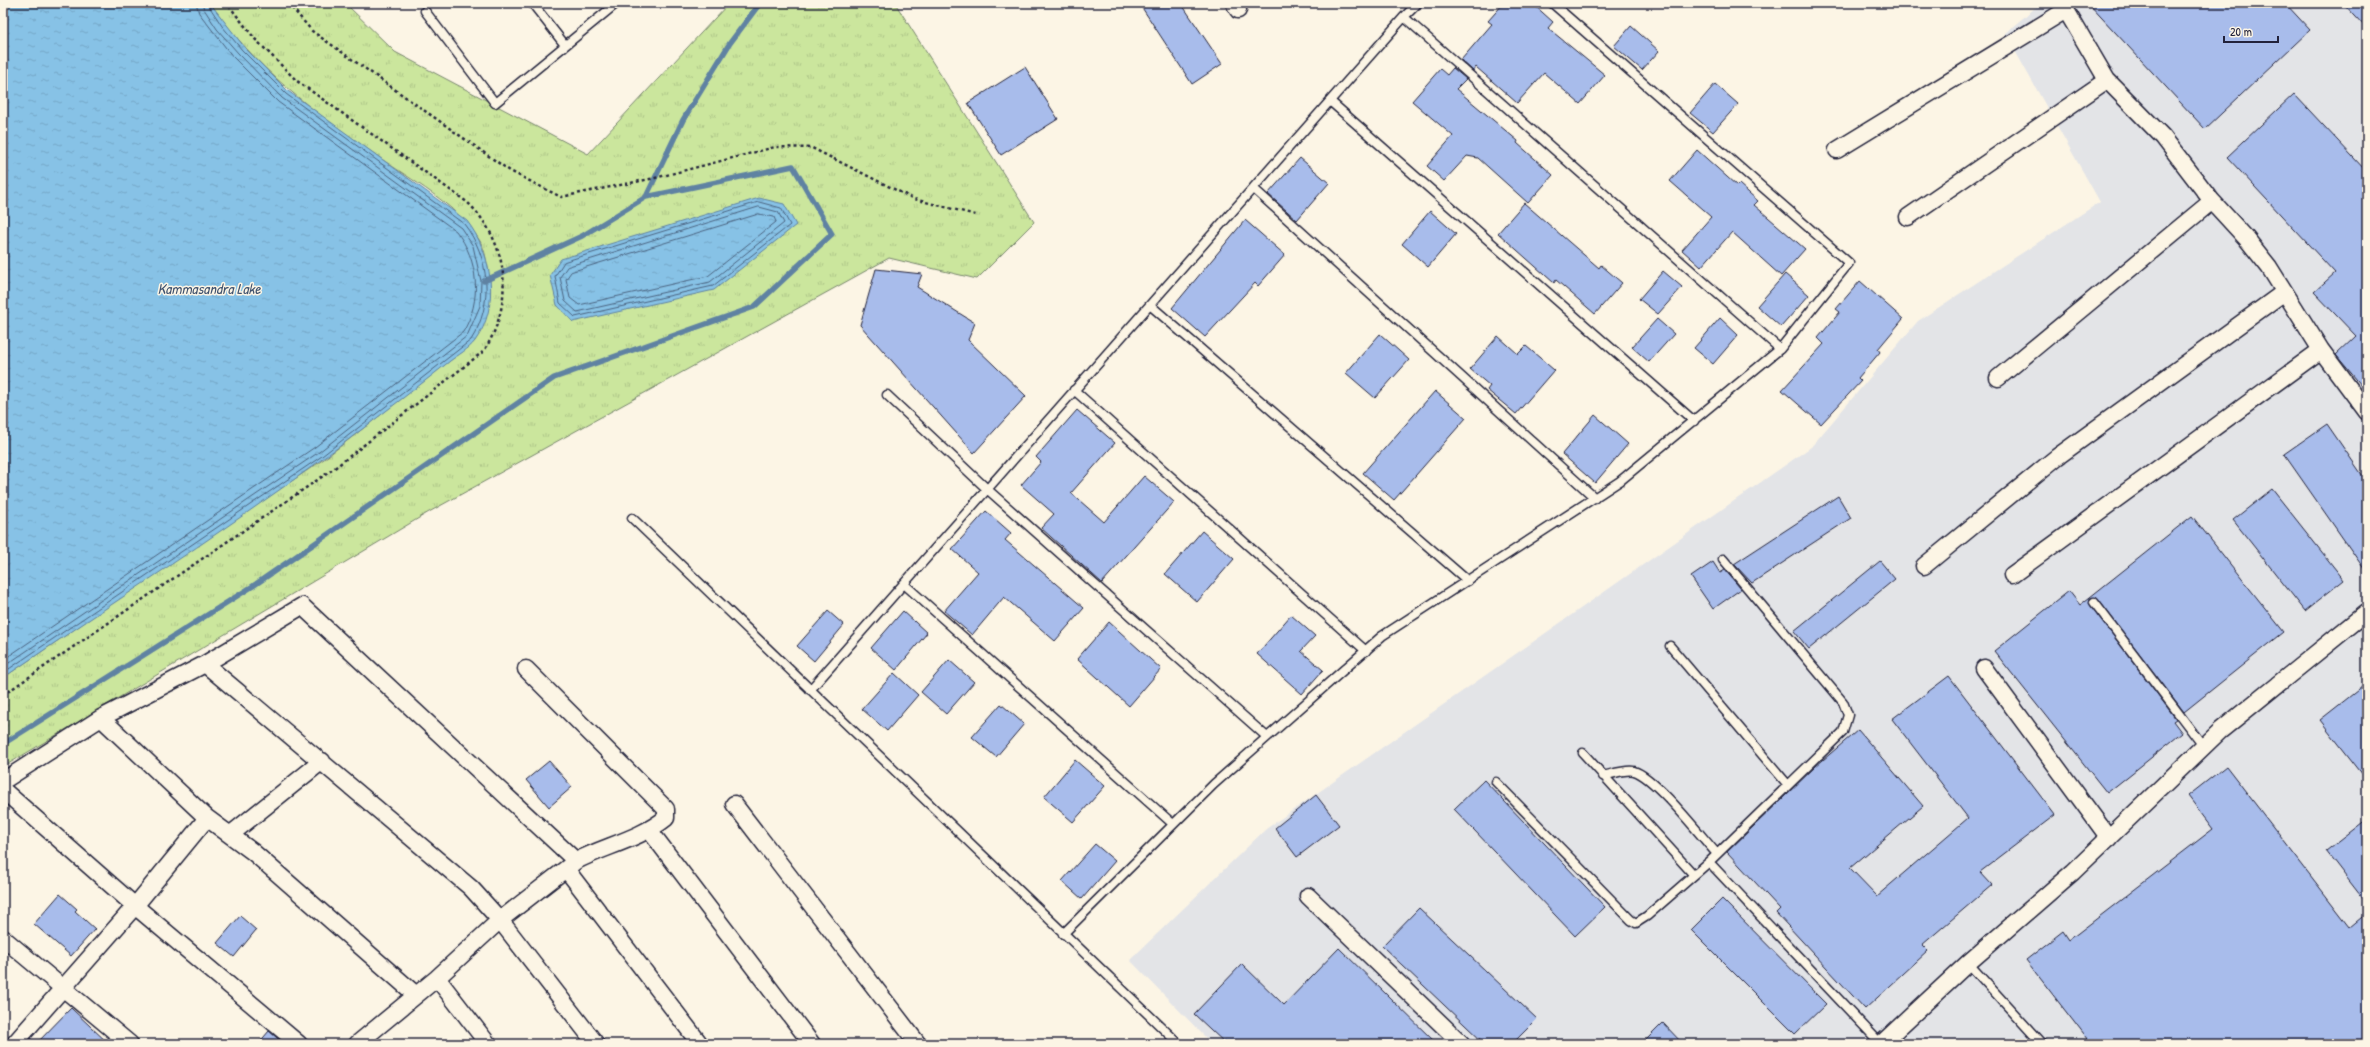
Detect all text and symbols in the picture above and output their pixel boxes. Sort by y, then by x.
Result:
scale bar [2224,18,2278,44]
text: 20 m [2230,23,2252,40]
water label: Kammasandra Lake [157,278,262,299]

